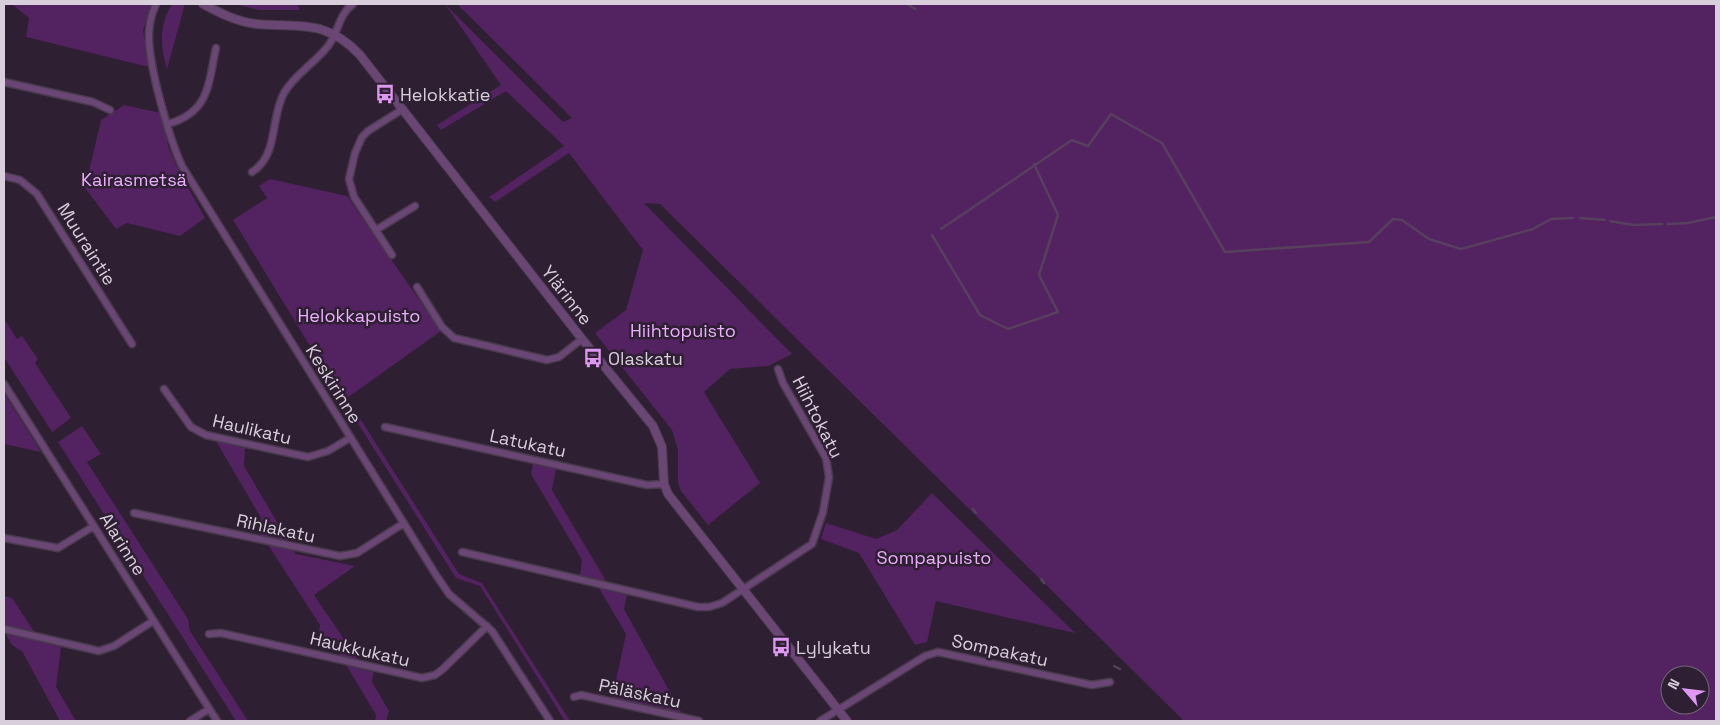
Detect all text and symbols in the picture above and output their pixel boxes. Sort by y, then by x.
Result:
bus stop icon: Helokkatie [374,83,396,105]
place label: Helokkatie [400,83,490,106]
park label: Kairasmetsä [81,168,187,191]
street label: Muuraintie [53,198,121,290]
street label: Ylärinne [536,260,598,330]
park label: Helokkapuisto [298,304,420,327]
park label: Hiihtopuisto [630,319,736,342]
street label: Keskirinne [301,340,367,428]
bus stop icon: Olaskatu [582,347,604,369]
place label: Olaskatu [608,347,683,370]
street label: Hiihtokatu [788,372,848,462]
street label: Haulikatu [210,409,294,449]
street label: Latukatu [488,424,568,462]
street label: Alarinne [95,508,151,580]
street label: Rihlakatu [234,508,318,548]
park label: Sompapuisto [877,546,991,569]
street label: Haukkukatu [308,626,412,672]
street label: Sompakatu [950,629,1050,671]
bus stop icon: Lylykatu [770,636,792,658]
place label: Lylykatu [796,636,871,659]
north arrow [1660,665,1710,715]
street label: Päläskatu [597,673,683,713]
text: N [1663,676,1684,692]

